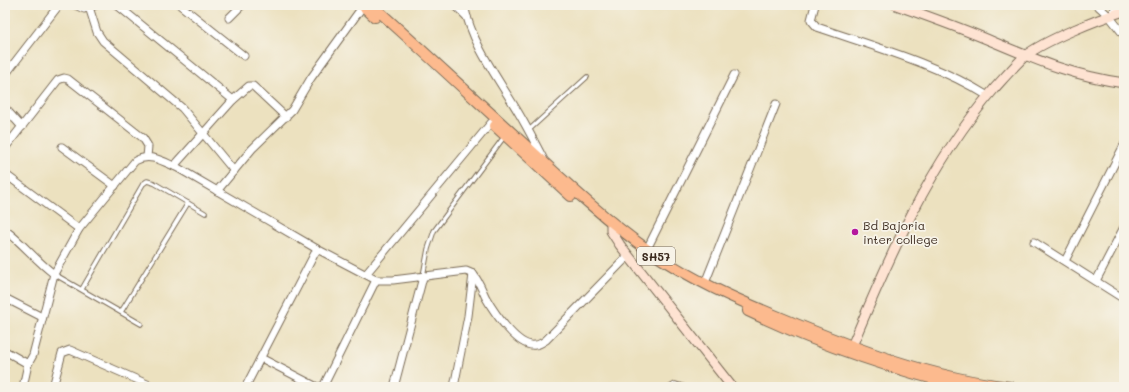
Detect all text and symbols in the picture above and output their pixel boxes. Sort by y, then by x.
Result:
place label: Bd Bajoria inter college [863,217,938,247]
marker: Bd Bajoria inter college [850,227,860,237]
road number: SH57 [637,247,675,265]

